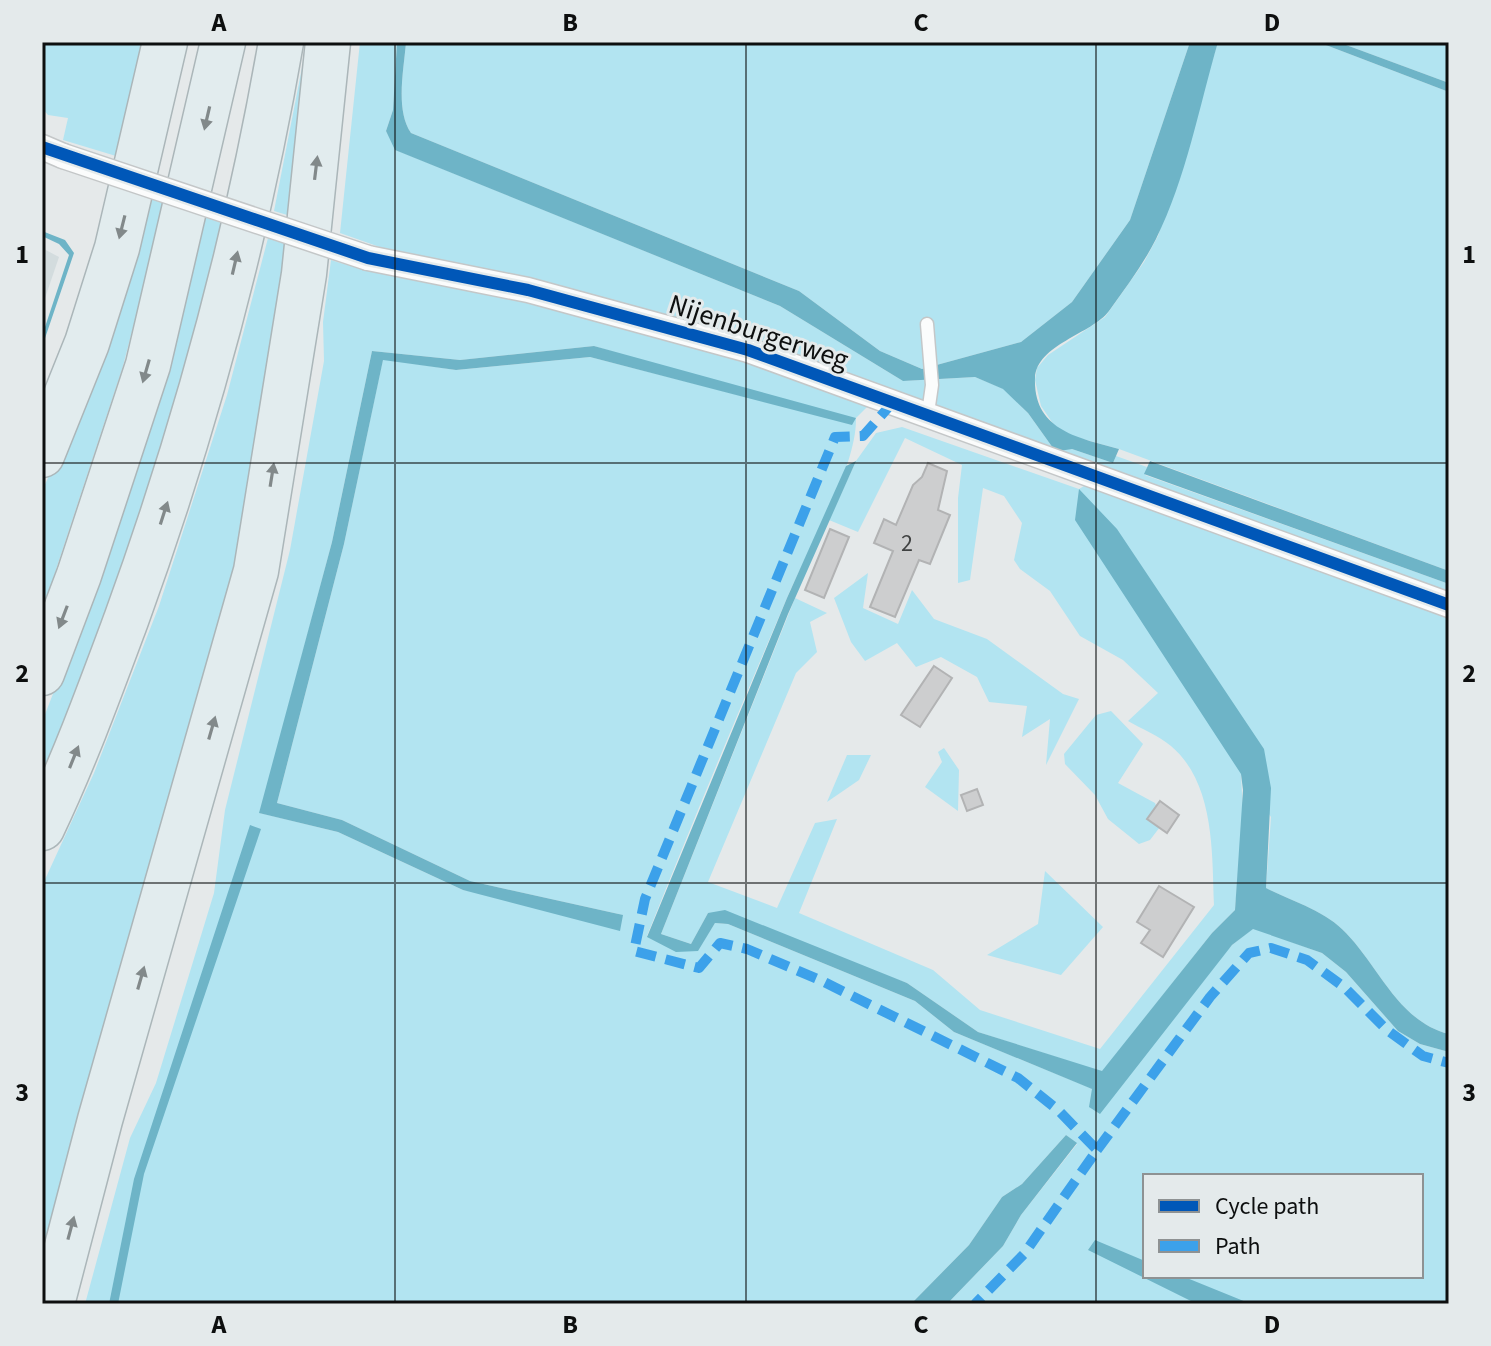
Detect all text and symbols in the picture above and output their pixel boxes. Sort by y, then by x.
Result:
text: A [211,4,228,41]
text: B [562,4,578,41]
text: C [913,4,929,41]
text: D [1264,4,1280,41]
one-way arrow [200,106,213,131]
one-way arrow [310,156,323,181]
one-way arrow [115,215,127,240]
text: 1 [15,236,29,273]
text: 1 [1462,236,1476,273]
one-way arrow [229,250,242,275]
street label: Nijenburgerweg [664,284,854,380]
one-way arrow [139,359,152,383]
one-way arrow [266,462,279,487]
one-way arrow [159,501,171,525]
house number: 2 [901,526,913,561]
one-way arrow [56,605,69,629]
text: 2 [15,655,29,692]
text: 2 [1462,655,1476,692]
one-way arrow [207,716,219,741]
one-way arrow [67,745,80,769]
one-way arrow [135,966,148,990]
text: 3 [15,1074,29,1111]
text: 3 [1462,1074,1476,1111]
legend [1143,1174,1423,1278]
text: Cycle path [1215,1189,1319,1224]
one-way arrow [65,1216,77,1241]
text: Path [1215,1229,1261,1264]
text: A [211,1306,228,1343]
text: B [562,1306,578,1343]
text: C [913,1306,929,1343]
text: D [1264,1306,1280,1343]

